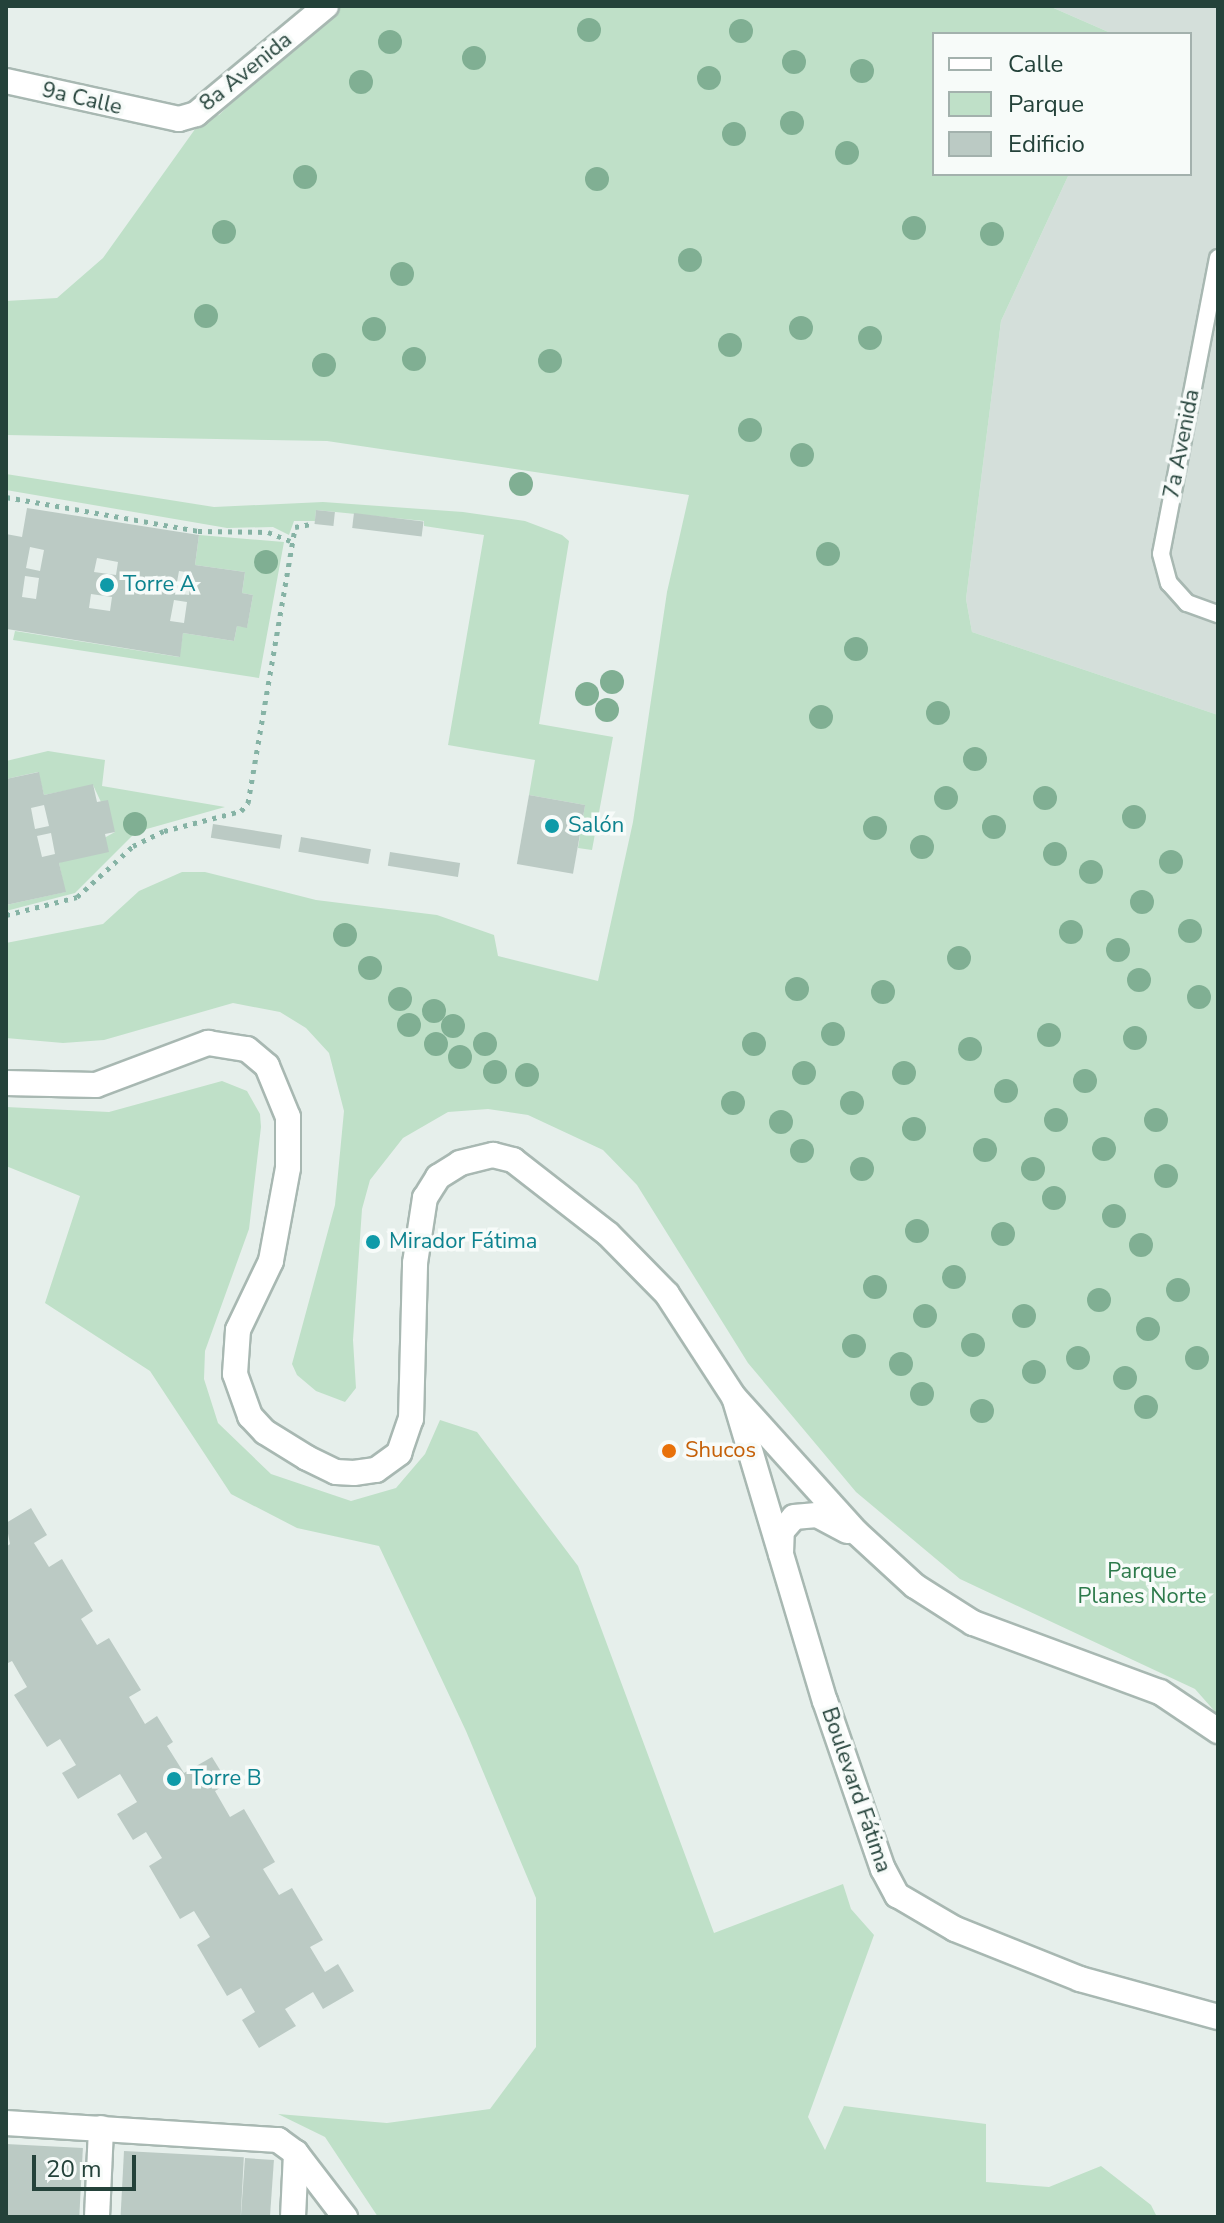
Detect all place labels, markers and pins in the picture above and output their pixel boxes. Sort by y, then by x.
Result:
place label: Torre A [123,572,196,598]
marker: Torre A [98,576,116,594]
place label: Salón [568,813,624,839]
marker: Salón [543,817,561,835]
place label: Mirador Fátima [389,1229,537,1255]
marker: Mirador Fátima [364,1233,382,1251]
place label: Shucos [685,1438,756,1464]
marker: Shucos [660,1442,678,1460]
place label: Torre B [190,1766,262,1792]
marker: Torre B [165,1770,183,1788]

